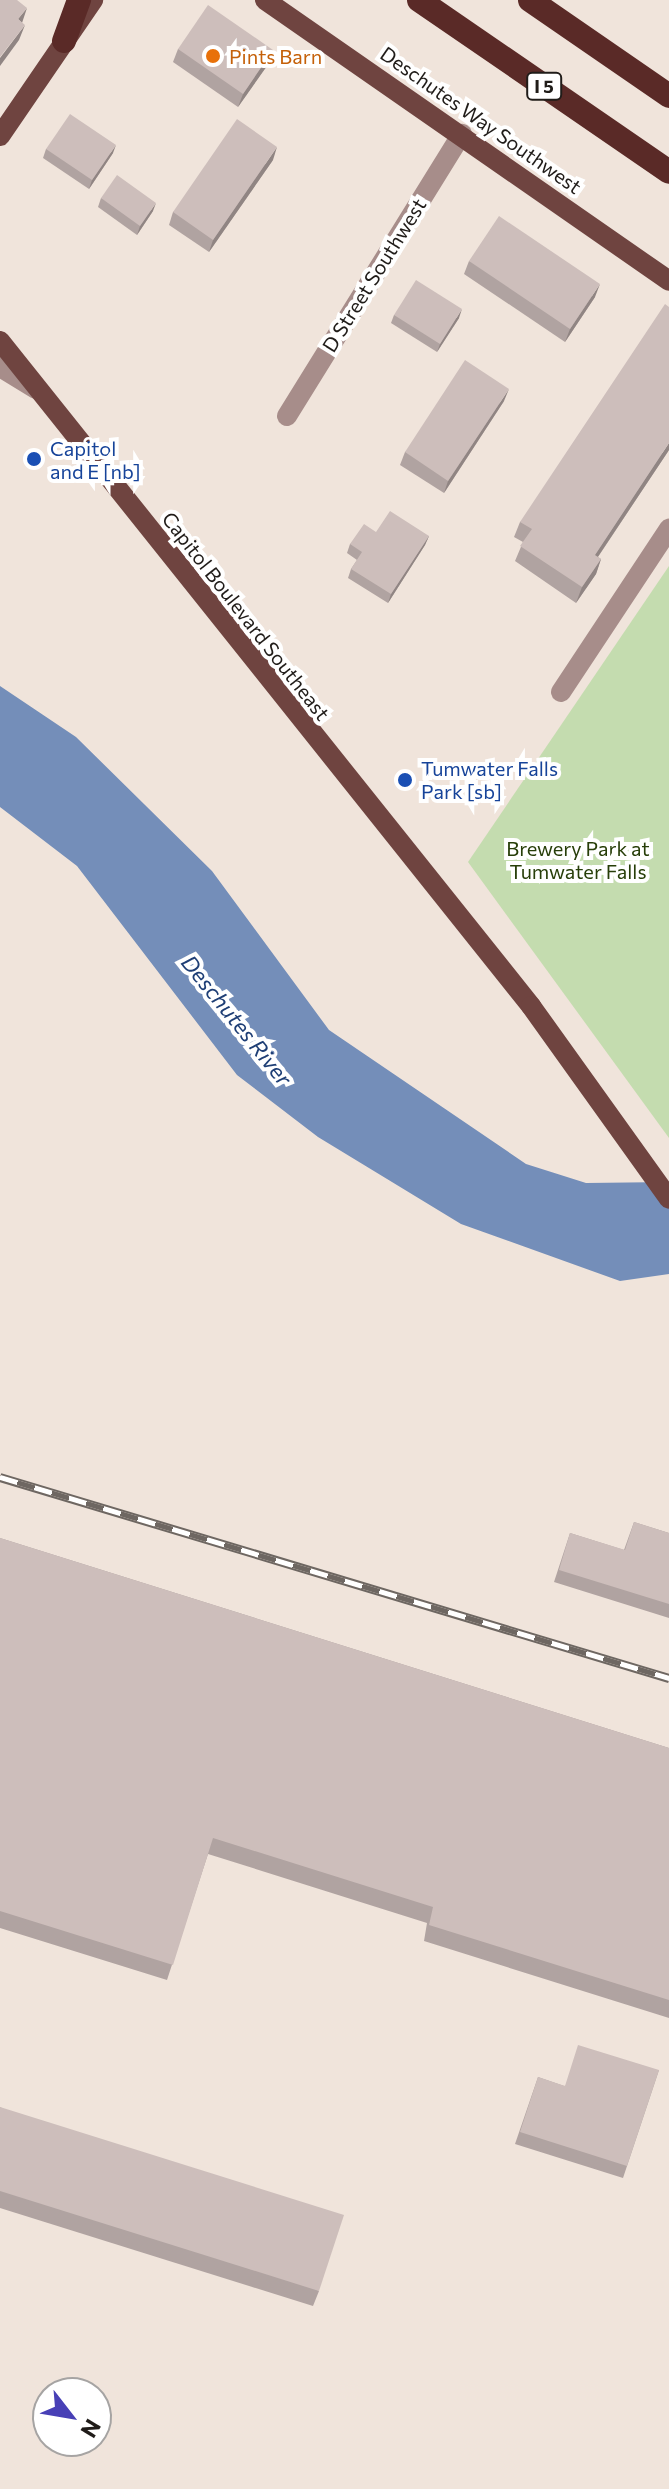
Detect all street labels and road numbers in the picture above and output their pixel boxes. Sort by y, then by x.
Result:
street label: Deschutes Way Southwest [376,41,586,199]
road number: I 5 [526,72,562,100]
street label: D Street Southwest [317,194,431,356]
street label: Capitol Boulevard Southeast [157,507,335,725]

